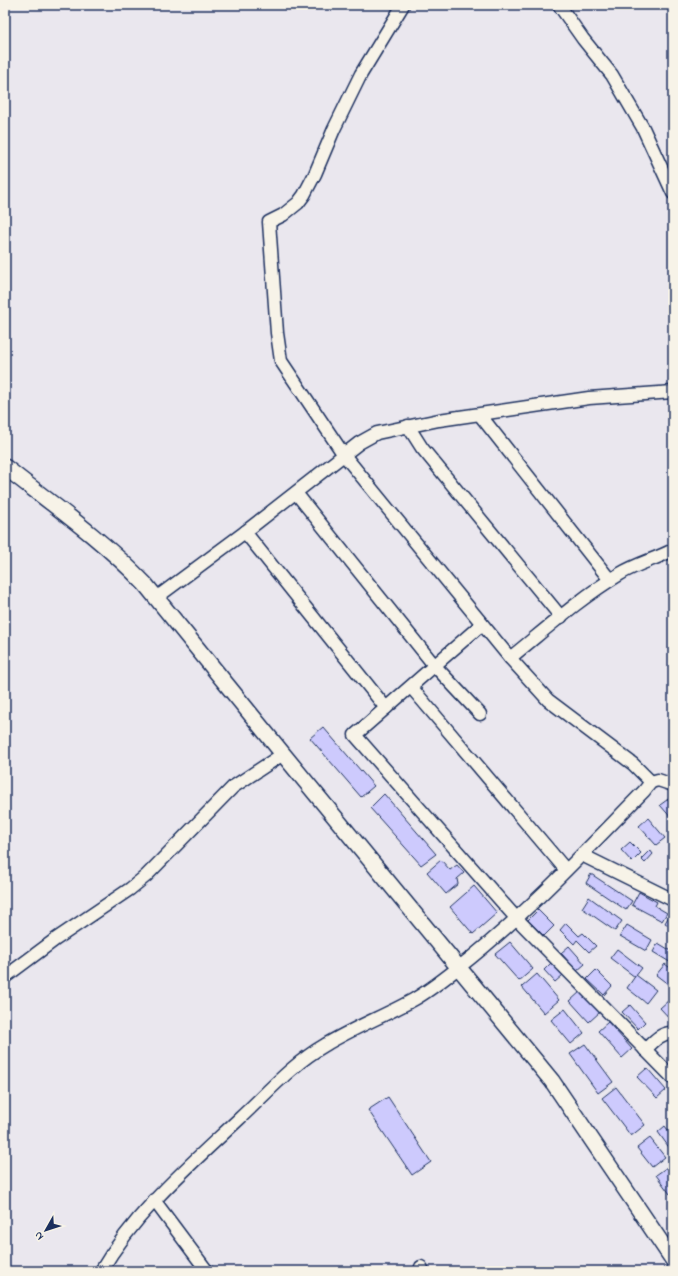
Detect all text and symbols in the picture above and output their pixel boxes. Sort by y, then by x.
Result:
north arrow [26,1210,66,1250]
text: N [30,1228,48,1244]

